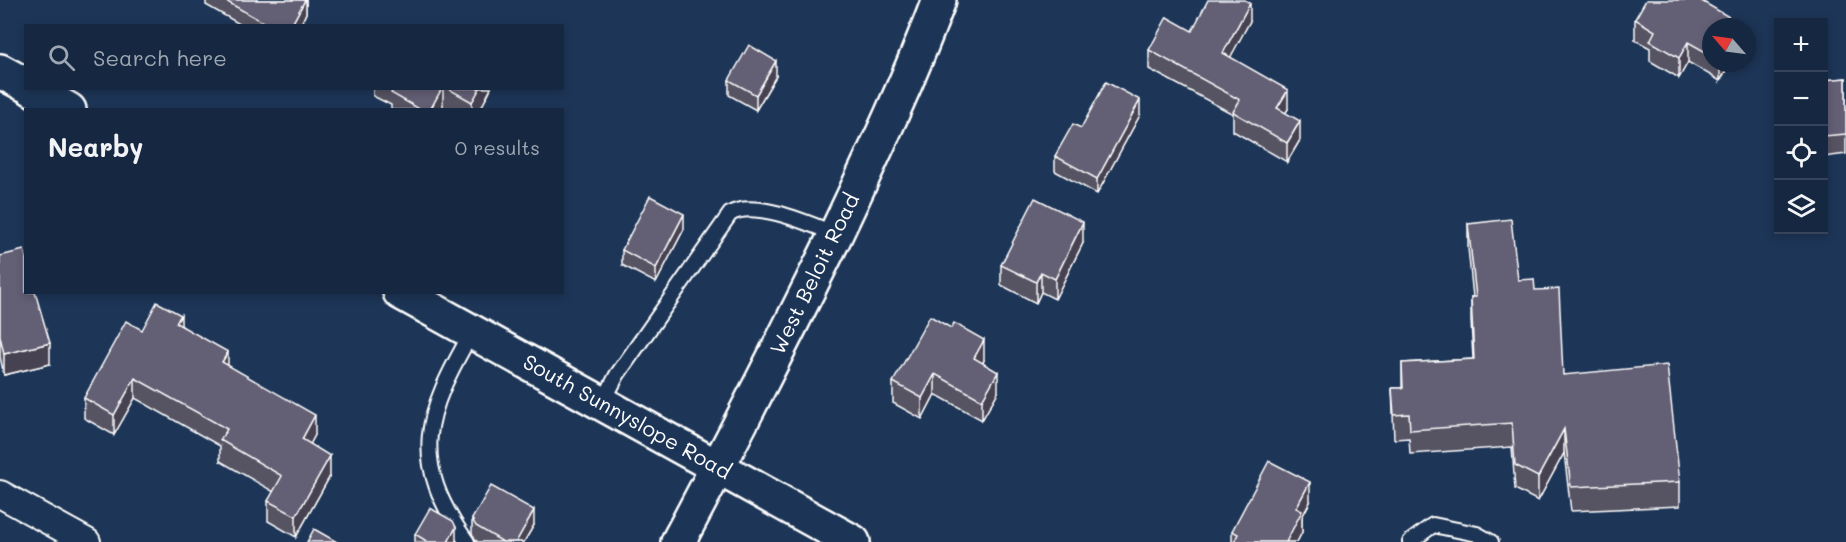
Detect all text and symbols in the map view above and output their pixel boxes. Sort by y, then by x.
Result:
north arrow [1702,18,1756,72]
map controls [1774,18,1828,234]
button: + [1774,18,1828,72]
search box [24,24,564,90]
icon: search [45,41,78,74]
text: Search here [93,43,227,72]
button: − [1774,72,1828,126]
button: locate [1774,126,1828,180]
text: Nearby [48,130,143,164]
text: 0 results [455,134,540,160]
button: layers [1774,180,1828,234]
street label: West Beloit Road [763,188,864,358]
street label: South Sunnyslope Road [519,347,737,484]

